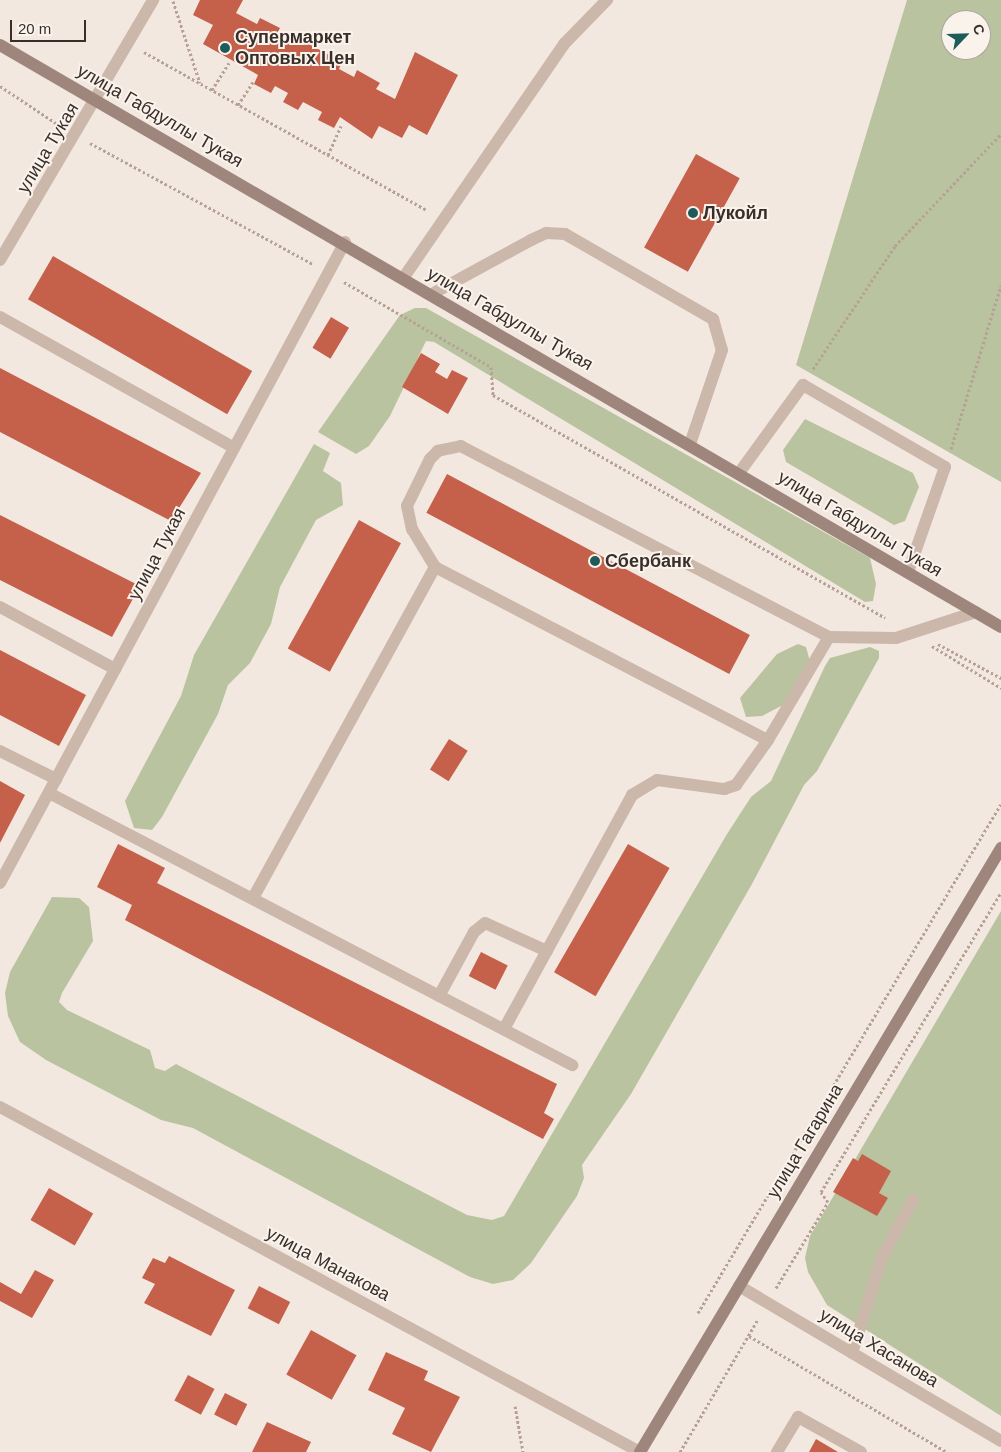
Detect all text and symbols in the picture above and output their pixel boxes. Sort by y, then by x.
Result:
scale bar [12,10,89,42]
north arrow [941,10,991,60]
text: 20 m [18,20,51,37]
text: С [969,21,988,37]
place label: Супермаркет Оптовых Цен [235,27,355,70]
marker: Супермаркет Оптовых Цен [219,42,231,54]
street label: улица Габдуллы Тукая [73,60,247,172]
street label: улица Тукая [13,99,83,197]
place label: Лукойл [703,202,768,224]
marker: Лукойл [687,207,699,219]
street label: улица Габдуллы Тукая [423,263,597,375]
street label: улица Габдуллы Тукая [774,466,946,582]
street label: улица Тукая [124,504,190,604]
place label: Сбербанк [605,550,691,572]
marker: Сбербанк [589,555,601,567]
street label: улица Гагарина [762,1080,848,1202]
street label: улица Манакова [262,1222,394,1306]
street label: улица Хасанова [816,1304,942,1392]

